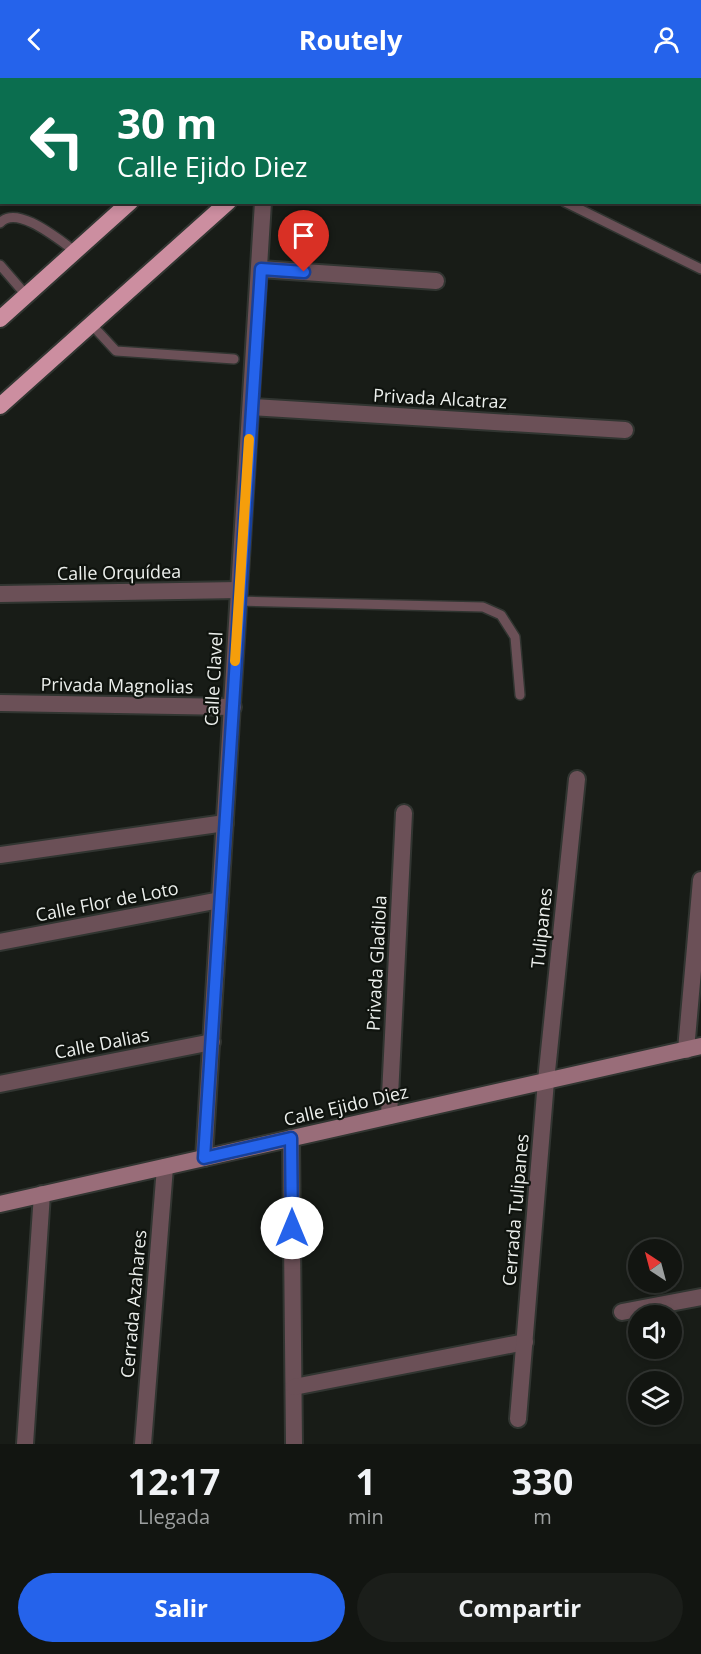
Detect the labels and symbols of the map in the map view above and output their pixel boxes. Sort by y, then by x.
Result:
pin [278,210,329,272]
street label: Privada Alcatraz [372,383,508,413]
street label: Calle Orquídea [57,559,181,585]
street label: Calle Clavel [199,631,227,727]
street label: Privada Magnolias [40,672,194,698]
street label: Calle Flor de Loto [33,875,180,927]
street label: Tulipanes [525,886,557,969]
street label: Privada Gladiola [360,894,392,1031]
street label: Calle Dalias [52,1022,151,1064]
street label: Calle Ejido Diez [281,1079,410,1131]
street label: Cerrada Tulipanes [496,1133,534,1287]
position arrow [260,1196,324,1260]
street label: Cerrada Azahares [115,1229,151,1379]
north arrow [628,1239,682,1293]

